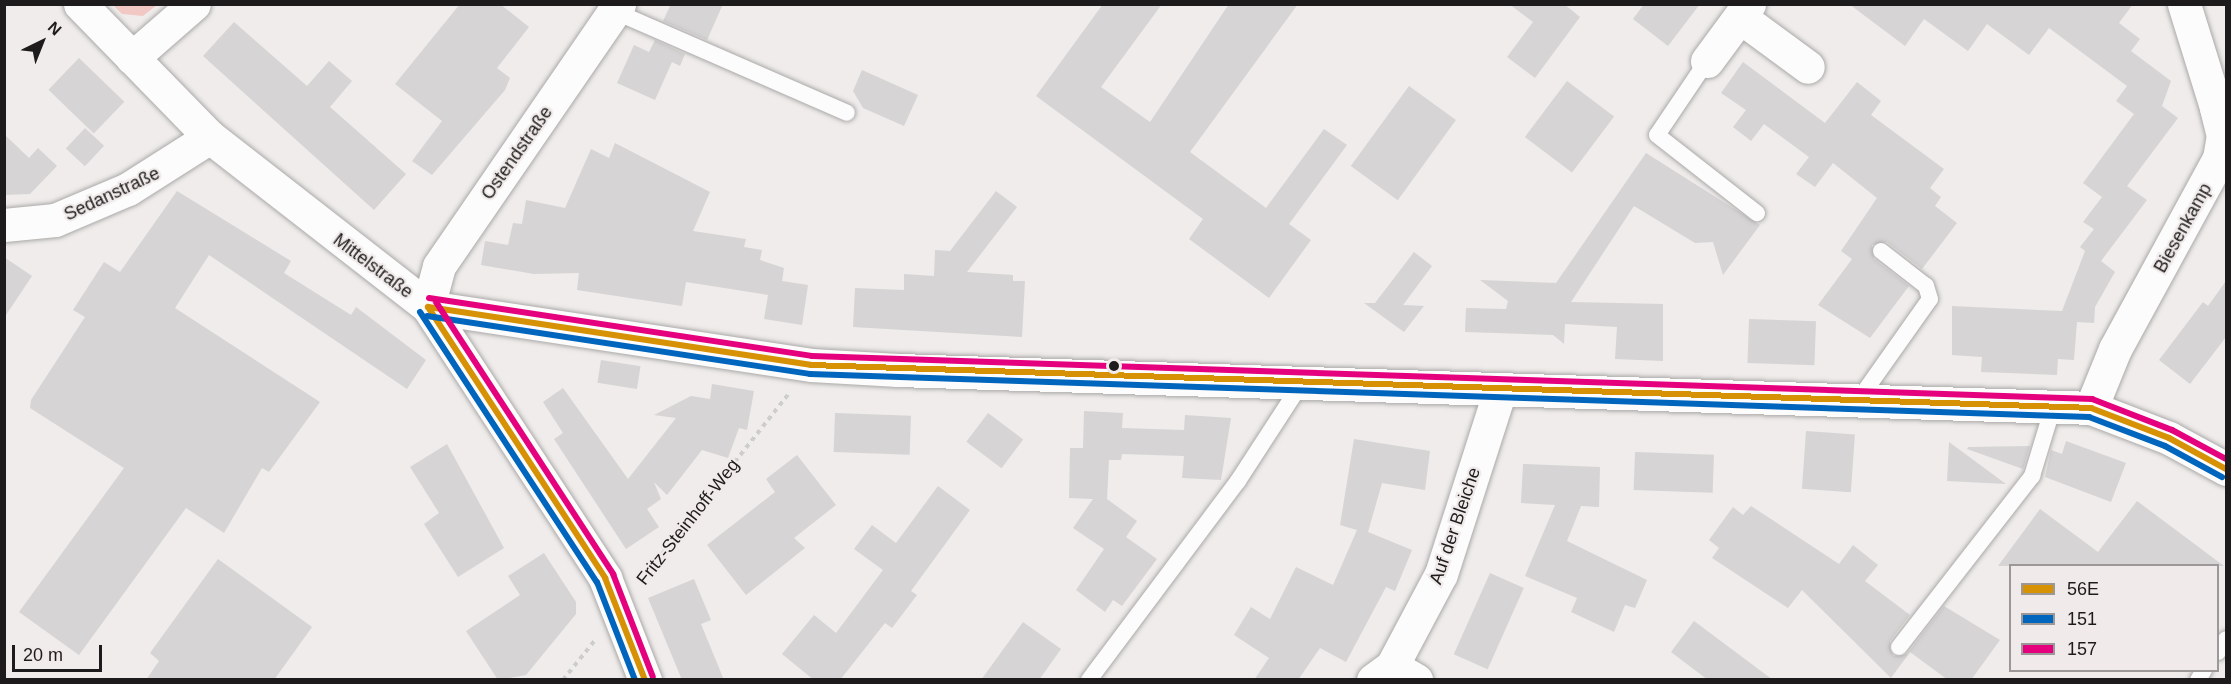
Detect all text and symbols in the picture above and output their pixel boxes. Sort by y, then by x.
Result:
north arrow [12,12,72,72]
text: N [45,18,65,39]
street label: Ostendstraße [477,102,557,204]
street label: Sedanstraße [61,162,163,226]
street label: Biesenkamp [2150,179,2216,277]
street label: Mittelstraße [329,229,417,303]
unlabelled marker [1108,360,1120,372]
street label: Fritz-Steinhoff-Weg [632,455,744,589]
street label: Auf der Bleiche [1425,465,1485,587]
legend [2009,564,2219,672]
text: 56E [2067,579,2099,599]
text: 151 [2067,609,2097,629]
scale bar [15,633,105,671]
text: 157 [2067,639,2097,659]
text: 20 m [23,645,63,665]

